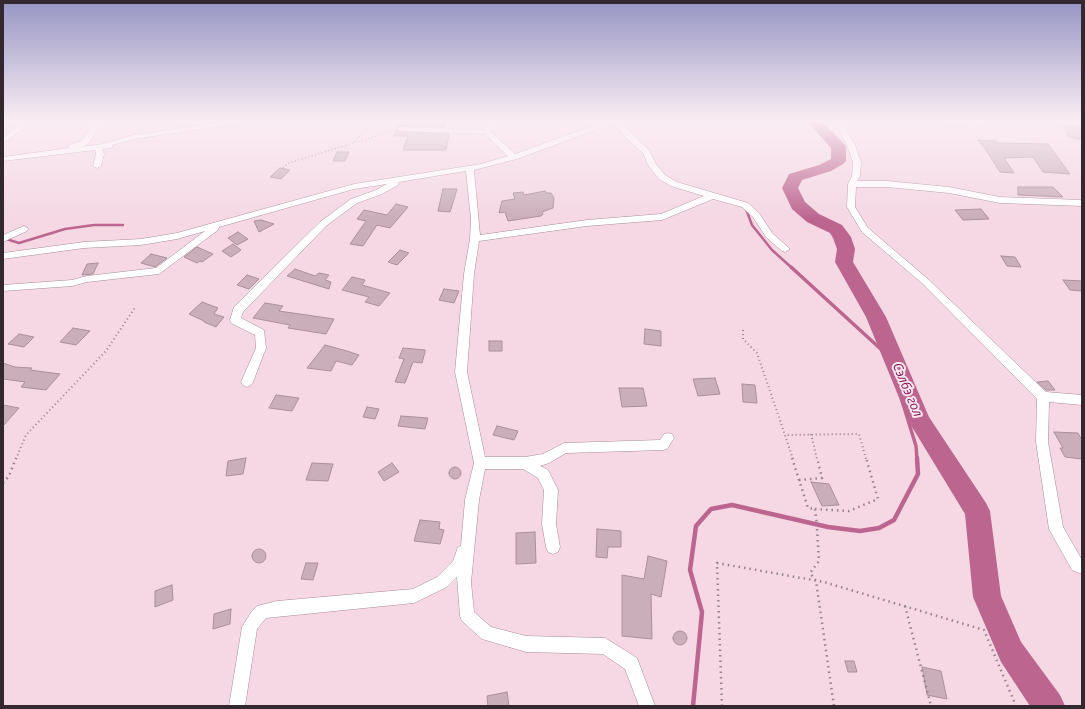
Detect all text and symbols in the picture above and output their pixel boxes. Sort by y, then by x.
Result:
water label: Сэлбэ гол [889,361,925,419]

